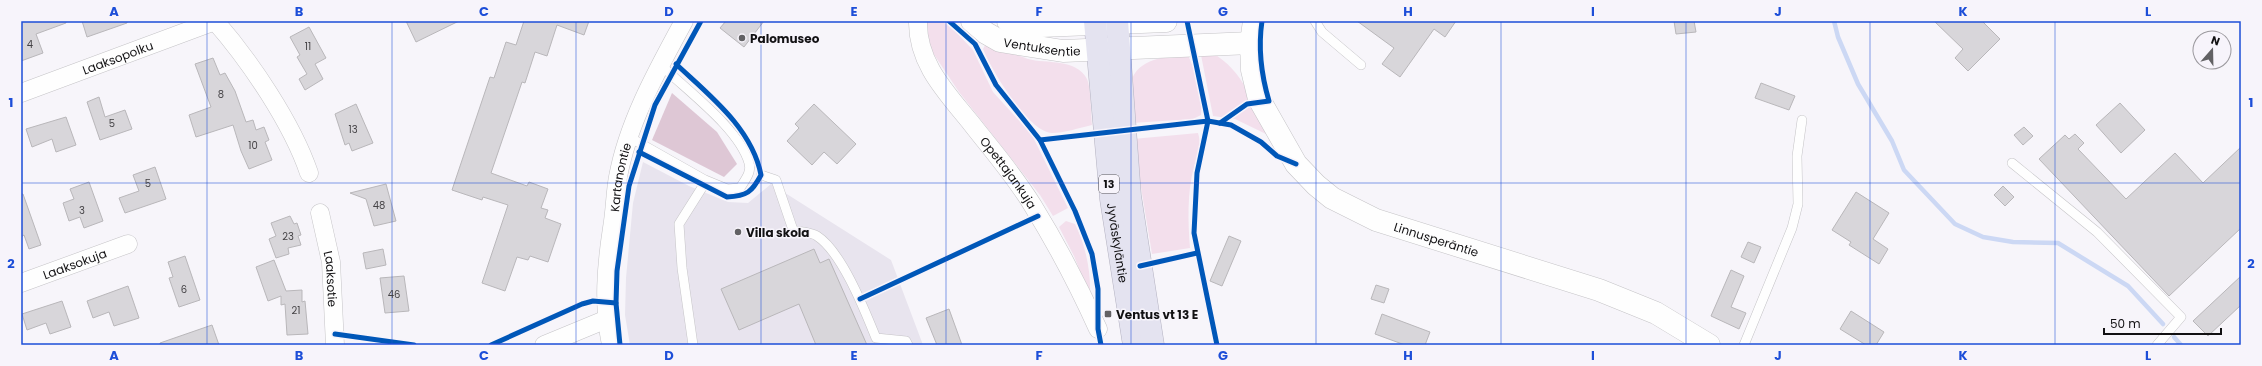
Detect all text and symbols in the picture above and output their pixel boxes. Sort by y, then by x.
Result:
text: A [109,2,119,21]
text: B [295,2,304,21]
text: C [479,2,489,21]
text: D [664,2,674,21]
text: E [850,2,858,21]
text: F [1035,2,1043,21]
text: G [1218,2,1228,21]
text: H [1403,2,1413,21]
text: I [1591,2,1595,21]
text: J [1774,2,1782,21]
text: K [1958,2,1968,21]
text: L [2145,2,2151,21]
place label: Palomuseo [750,30,820,47]
north arrow [2192,30,2232,70]
text: N [2209,32,2222,50]
marker: Palomuseo [737,33,747,43]
street label: Ventuksentie [1002,33,1081,60]
street label: Laaksopolku [80,36,155,78]
house number: 4 [27,37,33,52]
house number: 11 [305,39,311,54]
house number: 8 [218,87,224,102]
text: 1 [9,93,13,112]
text: 1 [2249,93,2253,112]
house number: 5 [109,116,115,131]
house number: 13 [348,122,358,137]
street label: Opettajankuja [976,133,1041,212]
house number: 10 [248,138,258,153]
street label: Kartanontie [606,141,635,213]
road number: 13 [1099,175,1119,193]
house number: 5 [145,176,151,191]
house number: 48 [373,198,385,213]
street label: Jyväskyläntie [1103,202,1133,284]
house number: 3 [79,203,85,218]
street label: Linnusperäntie [1392,218,1481,260]
place label: Villa skola [746,224,810,241]
marker: Villa skola [733,227,743,237]
house number: 23 [282,229,294,244]
street label: Laaksokuja [40,244,109,283]
street label: Laaksotie [320,249,342,307]
text: 2 [7,254,15,273]
text: 2 [2247,254,2255,273]
house number: 6 [181,282,187,297]
house number: 46 [388,287,400,302]
house number: 21 [292,303,300,318]
place label: Ventus vt 13 E [1116,306,1198,323]
marker: Ventus vt 13 E [1103,309,1113,319]
scale bar [2104,310,2221,336]
text: 50 m [2110,315,2141,332]
text: A [109,346,119,365]
text: B [295,346,304,365]
text: C [479,346,489,365]
text: D [664,346,674,365]
text: E [850,346,858,365]
text: F [1035,346,1043,365]
text: G [1218,346,1228,365]
text: H [1403,346,1413,365]
text: I [1591,346,1595,365]
text: J [1774,346,1782,365]
text: K [1958,346,1968,365]
text: L [2145,346,2151,365]

